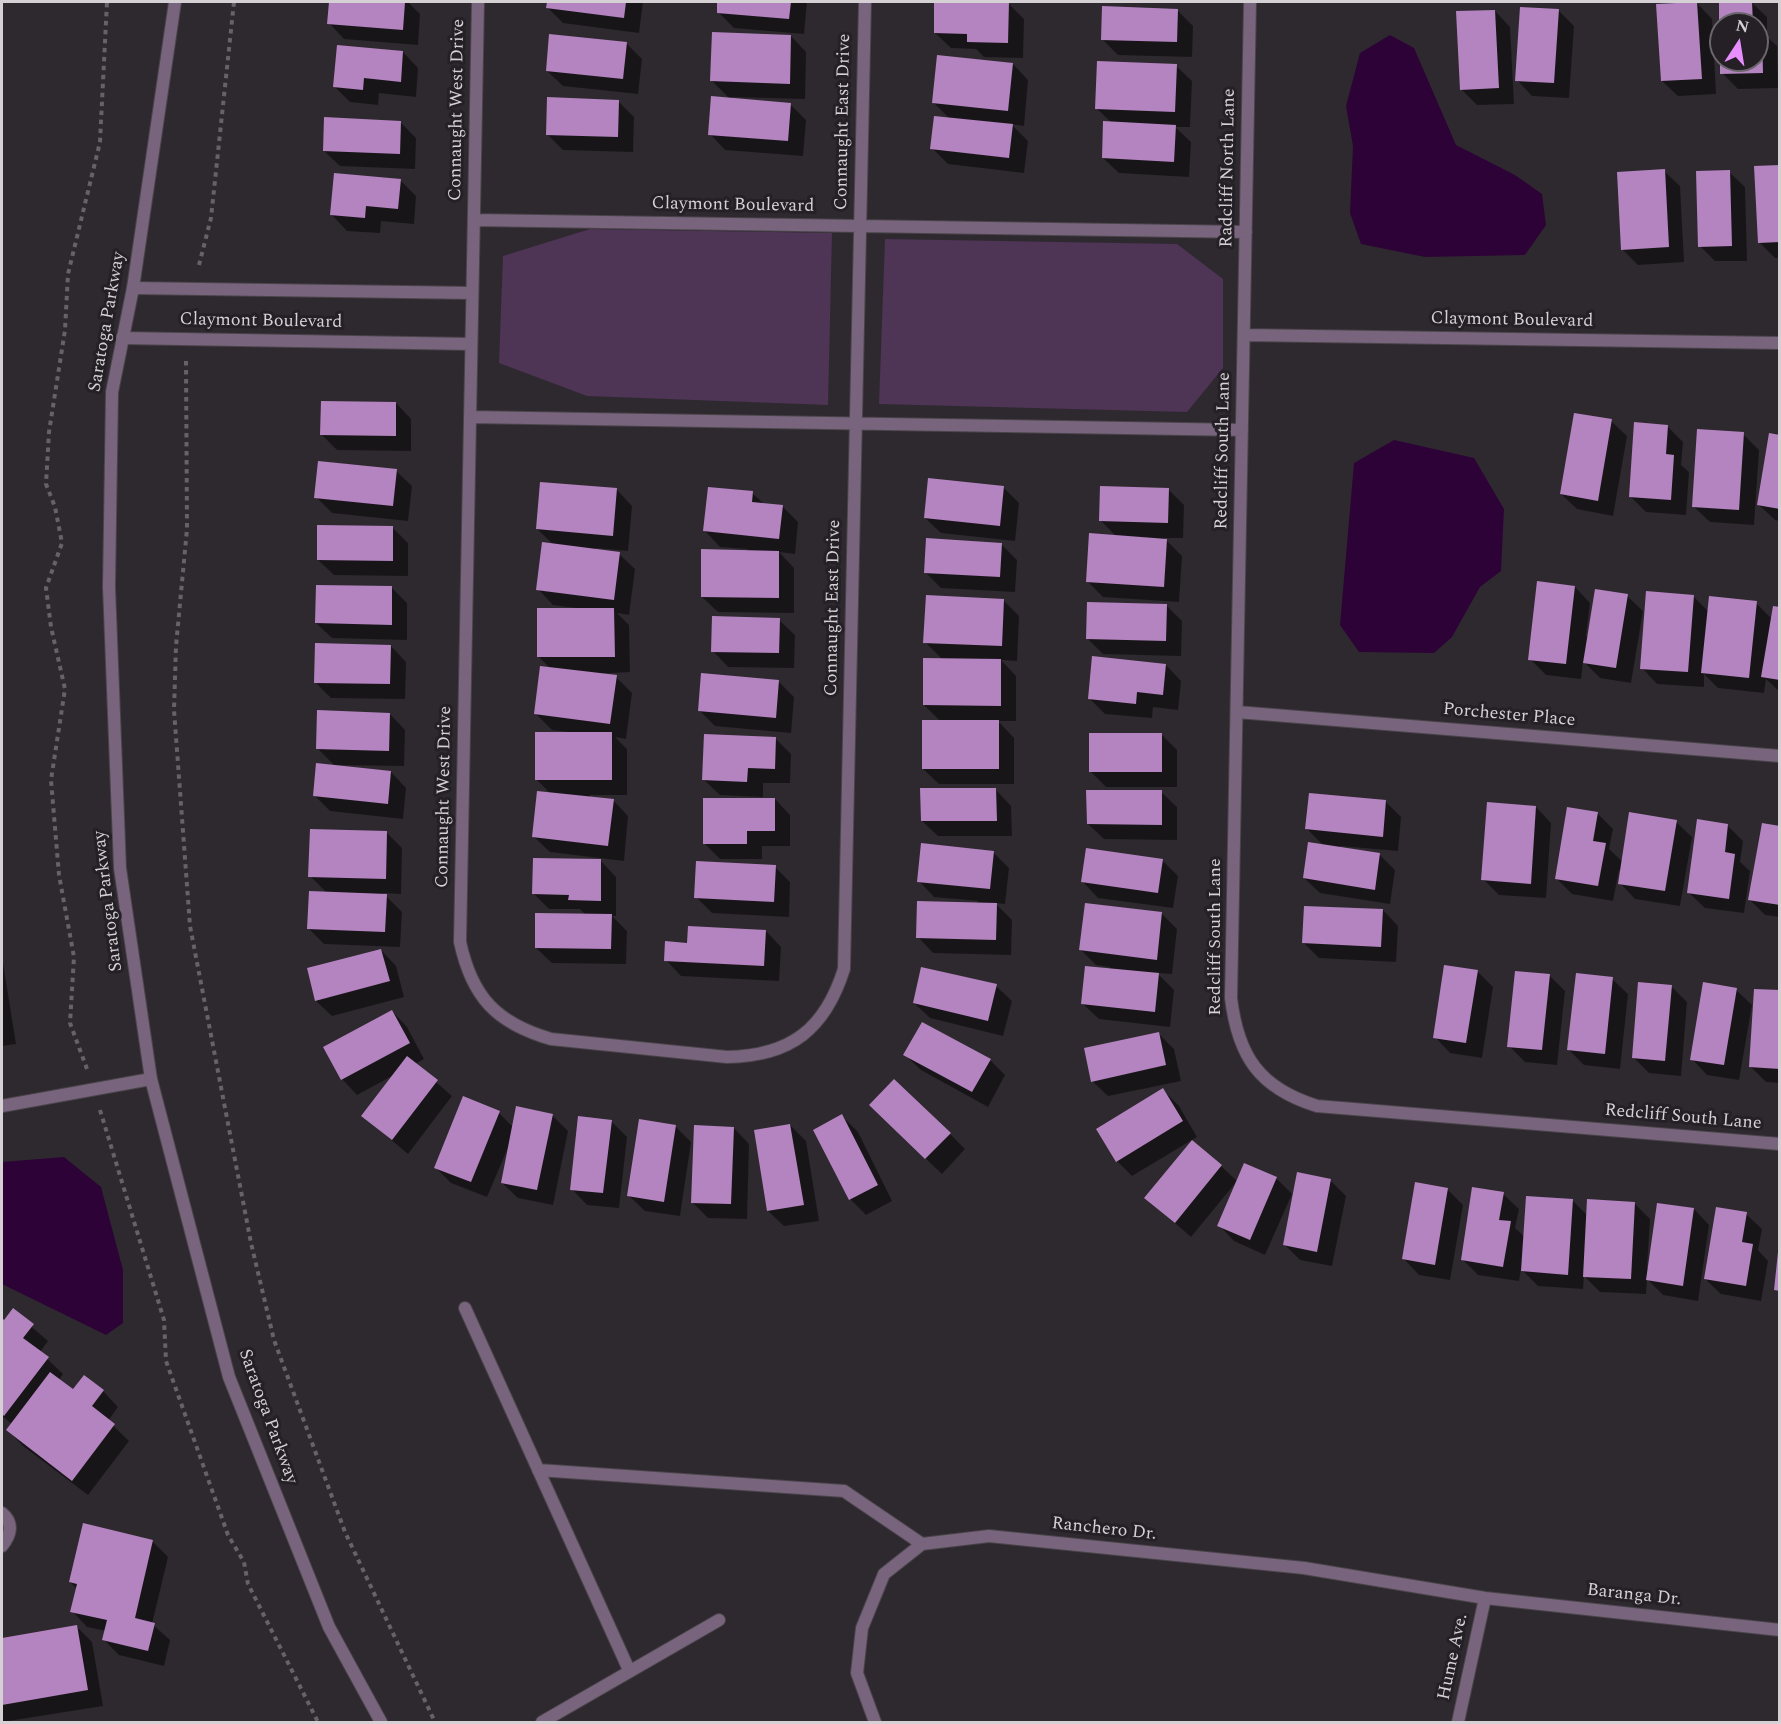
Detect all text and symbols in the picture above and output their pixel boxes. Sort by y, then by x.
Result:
north arrow [1709,12,1769,72]
text: N [1733,13,1751,39]
street label: Connaught West Drive [446,19,470,201]
street label: Connaught East Drive [832,34,856,210]
street label: Radcliff North Lane [1217,88,1241,248]
street label: Claymont Boulevard [651,194,815,218]
street label: Saratoga Parkway [85,250,131,394]
street label: Claymont Boulevard [1430,309,1594,333]
street label: Claymont Boulevard [179,310,343,334]
street label: Redcliff South Lane [1212,372,1236,530]
street label: Connaught East Drive [822,520,846,696]
street label: Porchester Place [1442,699,1576,733]
street label: Connaught West Drive [433,706,457,888]
street label: Saratoga Parkway [90,829,128,973]
street label: Redcliff South Lane [1205,858,1227,1016]
street label: Redcliff South Lane [1604,1100,1762,1136]
street label: Saratoga Parkway [233,1347,301,1487]
street label: Ranchero Dr. [1051,1514,1157,1546]
street label: Baranga Dr. [1586,1580,1682,1612]
street label: Hume Ave. [1434,1612,1474,1702]

